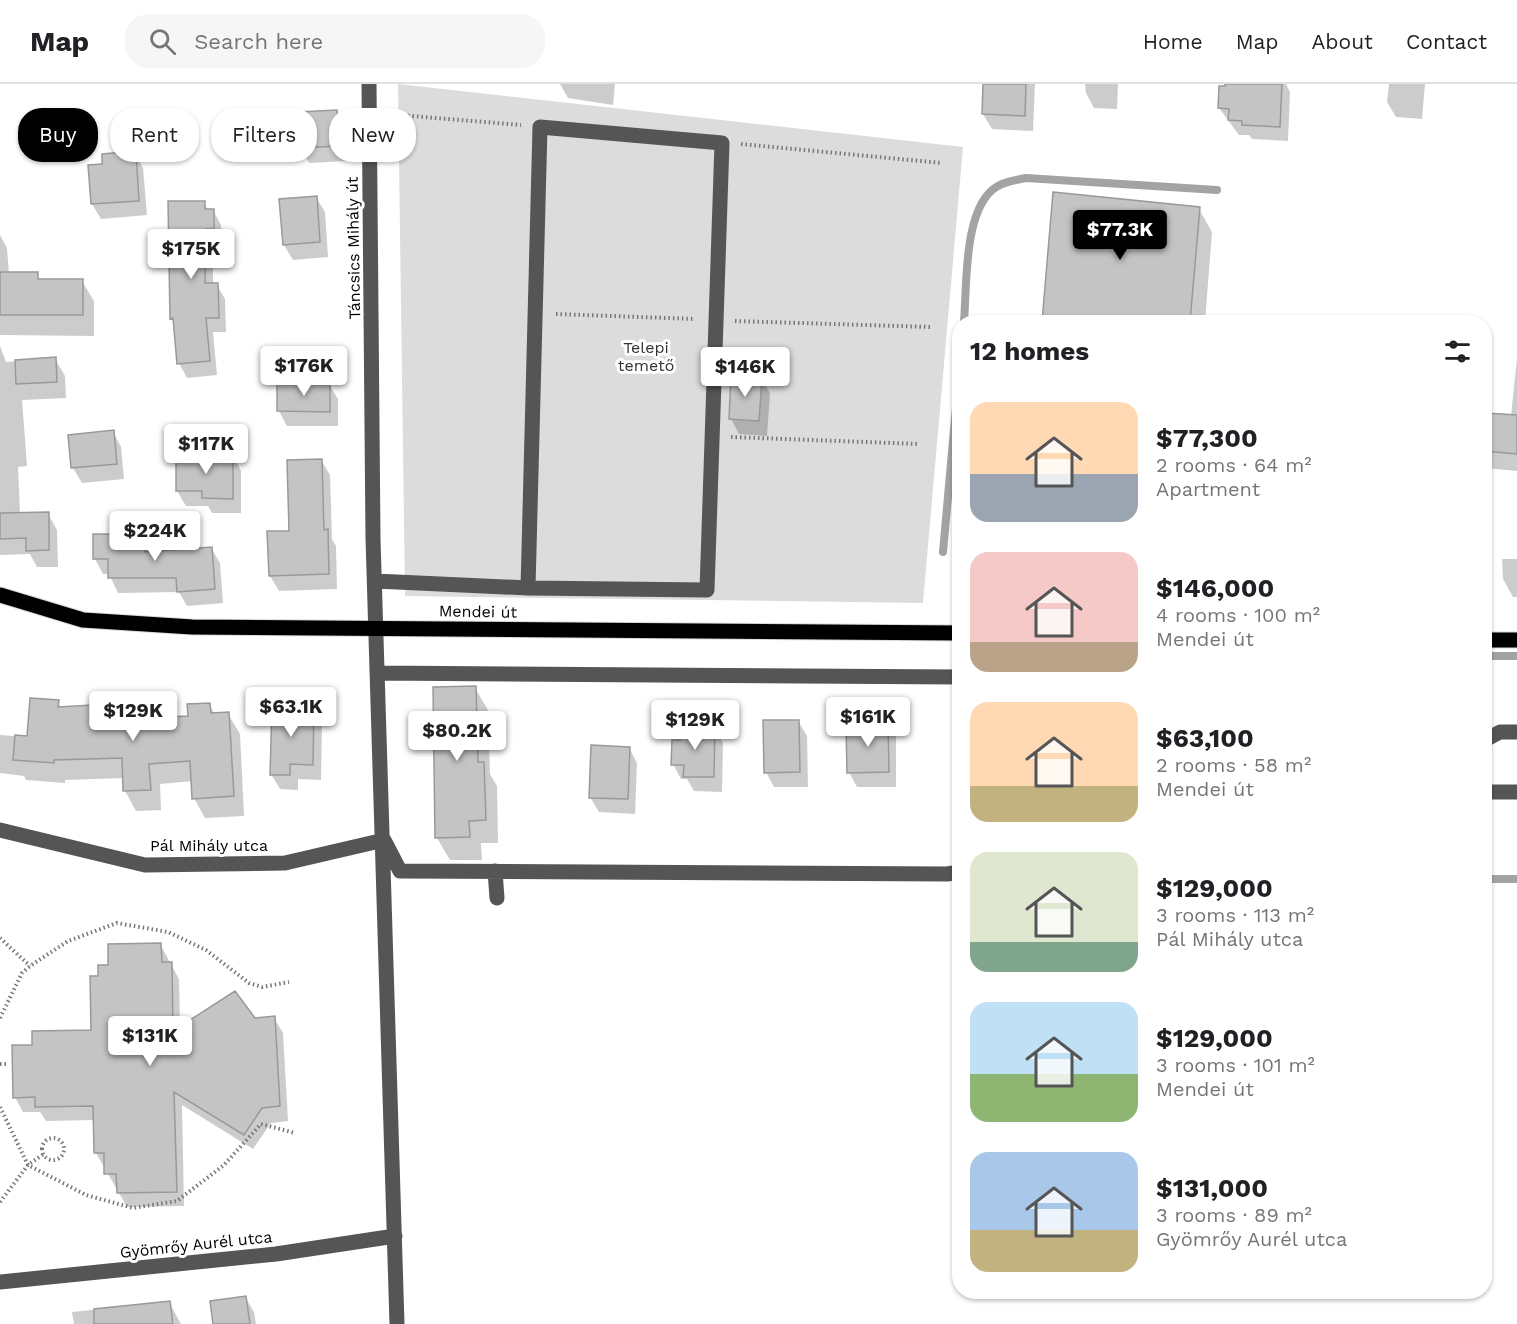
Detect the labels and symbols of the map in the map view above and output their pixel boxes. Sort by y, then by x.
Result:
street label: Táncsics Mihály út [343,176,364,320]
pin: $77.3K [1071,210,1169,261]
pin: $175K [149,229,233,280]
park label: Telepi temető [618,338,674,375]
pin: $176K [262,346,346,397]
pin: $146K [703,347,787,398]
pin: $117K [164,424,248,475]
pin: $224K [113,511,197,562]
street label: Mendei út [439,601,518,622]
pin: $63.1K [242,687,340,738]
pin: $129K [91,691,175,742]
pin: $161K [826,697,910,748]
pin: $129K [653,700,737,751]
pin: $80.2K [408,711,506,762]
street label: Pál Mihály utca [150,836,268,855]
pin: $131K [108,1016,192,1067]
street label: Gyömrőy Aurél utca [119,1227,273,1262]

